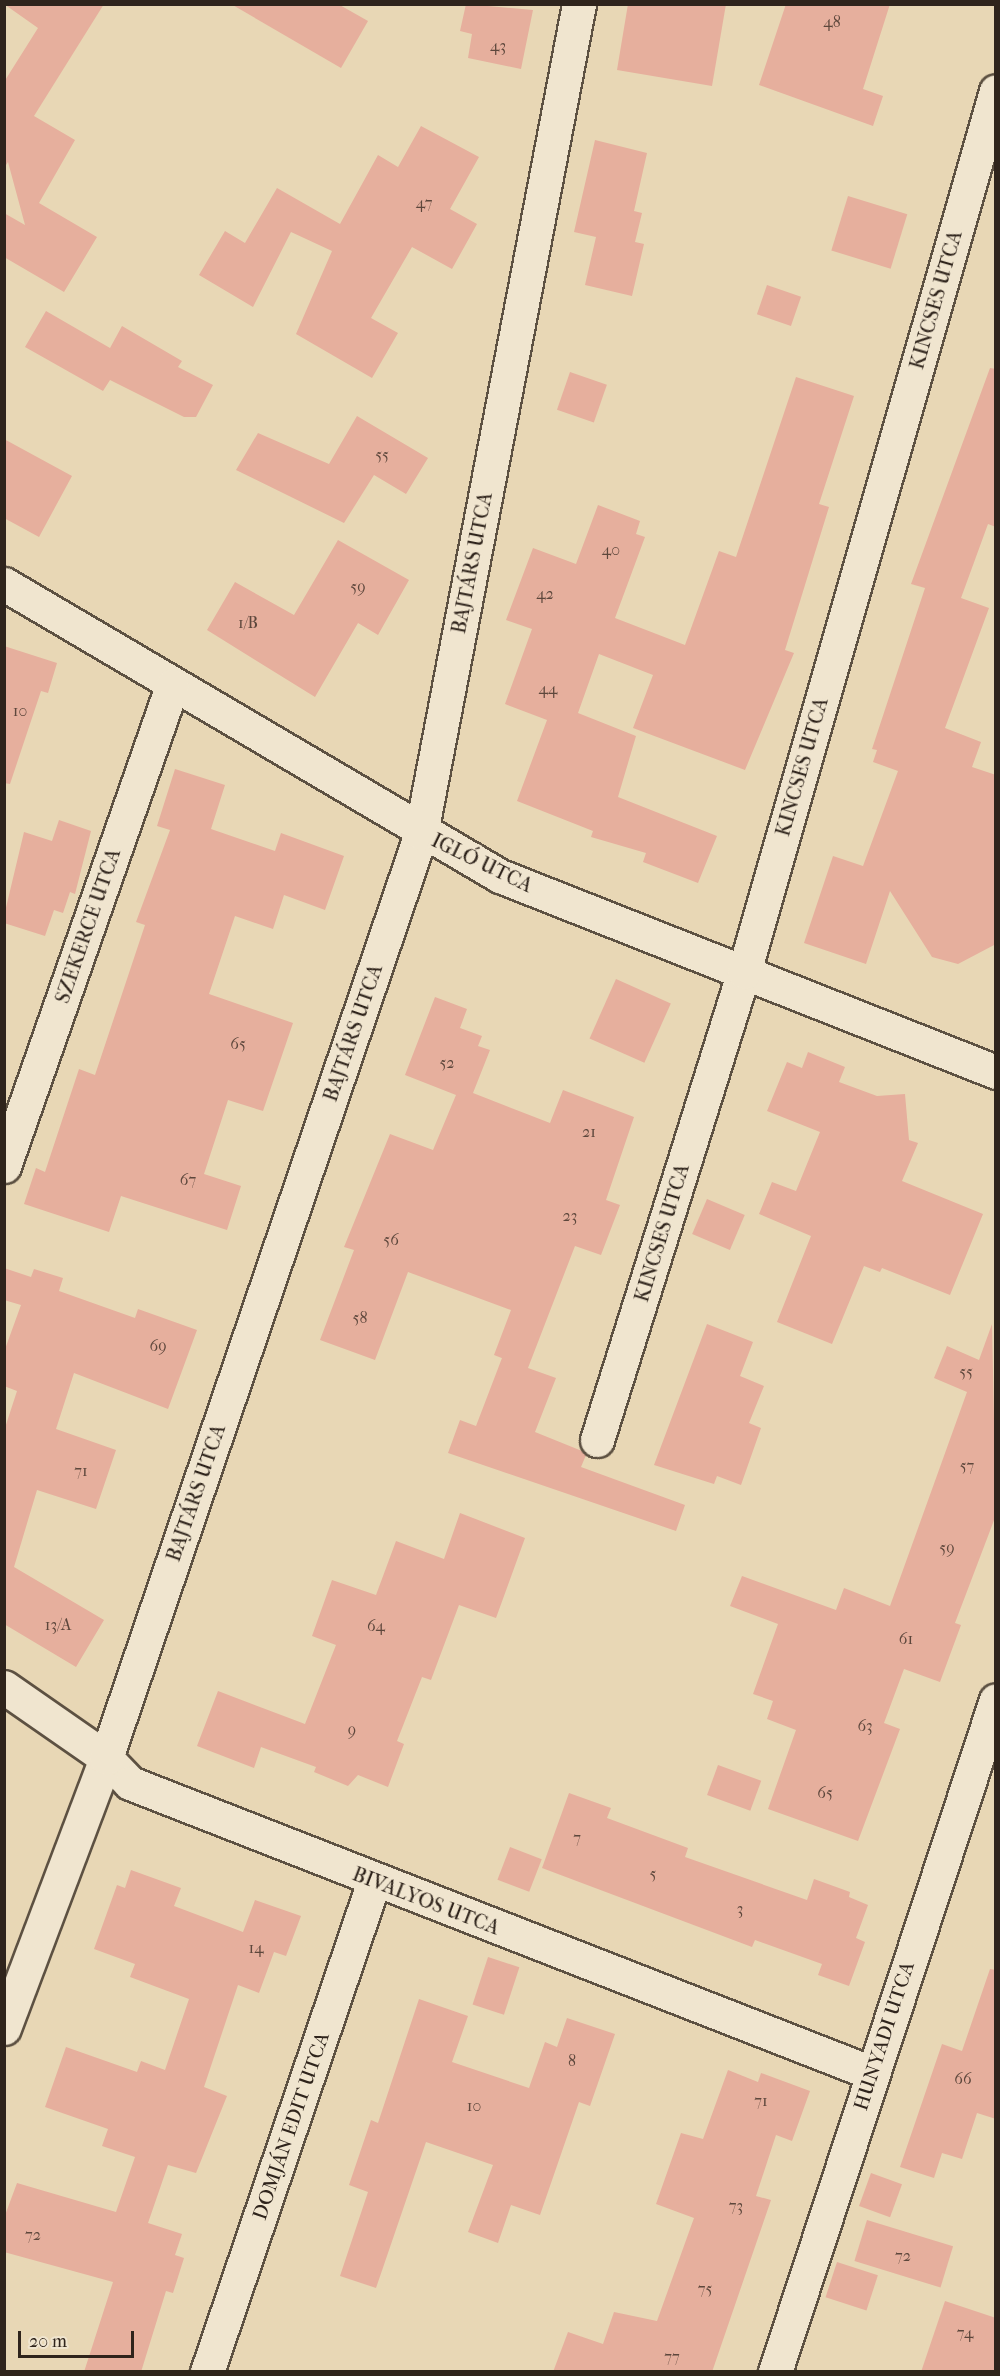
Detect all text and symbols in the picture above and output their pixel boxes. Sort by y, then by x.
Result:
house number: 48 [823,12,841,32]
house number: 43 [490,36,506,56]
house number: 47 [416,193,432,213]
street label: KINCSES UTCA [905,228,967,372]
house number: 55 [375,445,389,465]
street label: BAJTÁRS UTCA [447,490,497,636]
house number: 40 [602,540,620,560]
house number: 59 [350,577,366,597]
house number: 42 [536,584,554,604]
house number: 1/B [238,613,258,633]
house number: 44 [539,679,557,699]
street label: KINCSES UTCA [771,695,833,839]
house number: 10 [13,701,27,721]
street label: IGLÓ UTCA [428,828,536,898]
street label: SZEKERCE UTCA [50,846,126,1006]
street label: BAJTÁRS UTCA [318,961,388,1105]
house number: 65 [230,1034,246,1054]
house number: 52 [439,1053,455,1073]
house number: 21 [582,1122,596,1142]
street label: KINCSES UTCA [630,1161,694,1305]
house number: 67 [180,1170,196,1190]
house number: 23 [563,1206,577,1226]
house number: 56 [383,1230,399,1250]
house number: 58 [353,1308,367,1328]
house number: 69 [149,1336,167,1356]
house number: 55 [959,1362,973,1382]
street label: BAJTÁRS UTCA [161,1421,231,1565]
house number: 57 [960,1456,974,1476]
house number: 71 [74,1461,88,1481]
house number: 59 [939,1538,955,1558]
house number: 13/A [45,1615,71,1635]
house number: 64 [367,1616,385,1636]
house number: 61 [899,1629,913,1649]
house number: 63 [857,1716,873,1736]
house number: 9 [348,1720,356,1740]
house number: 65 [817,1783,833,1803]
house number: 7 [573,1828,581,1848]
street label: BIVALYOS UTCA [349,1862,503,1940]
house number: 5 [650,1864,656,1884]
house number: 3 [737,1899,743,1919]
house number: 14 [248,1938,264,1958]
street label: HUNYADI UTCA [849,1958,919,2114]
street label: DOMJÁN EDIT UTCA [248,2029,334,2223]
house number: 8 [568,2051,576,2071]
house number: 66 [954,2069,972,2089]
house number: 71 [754,2091,768,2111]
house number: 10 [467,2096,481,2116]
house number: 73 [729,2196,743,2216]
house number: 72 [25,2225,41,2245]
house number: 72 [895,2246,911,2266]
house number: 75 [698,2279,712,2299]
scale bar [21,2319,136,2357]
house number: 74 [957,2323,973,2343]
text: 20 m [29,2331,67,2352]
house number: 77 [664,2347,680,2367]

